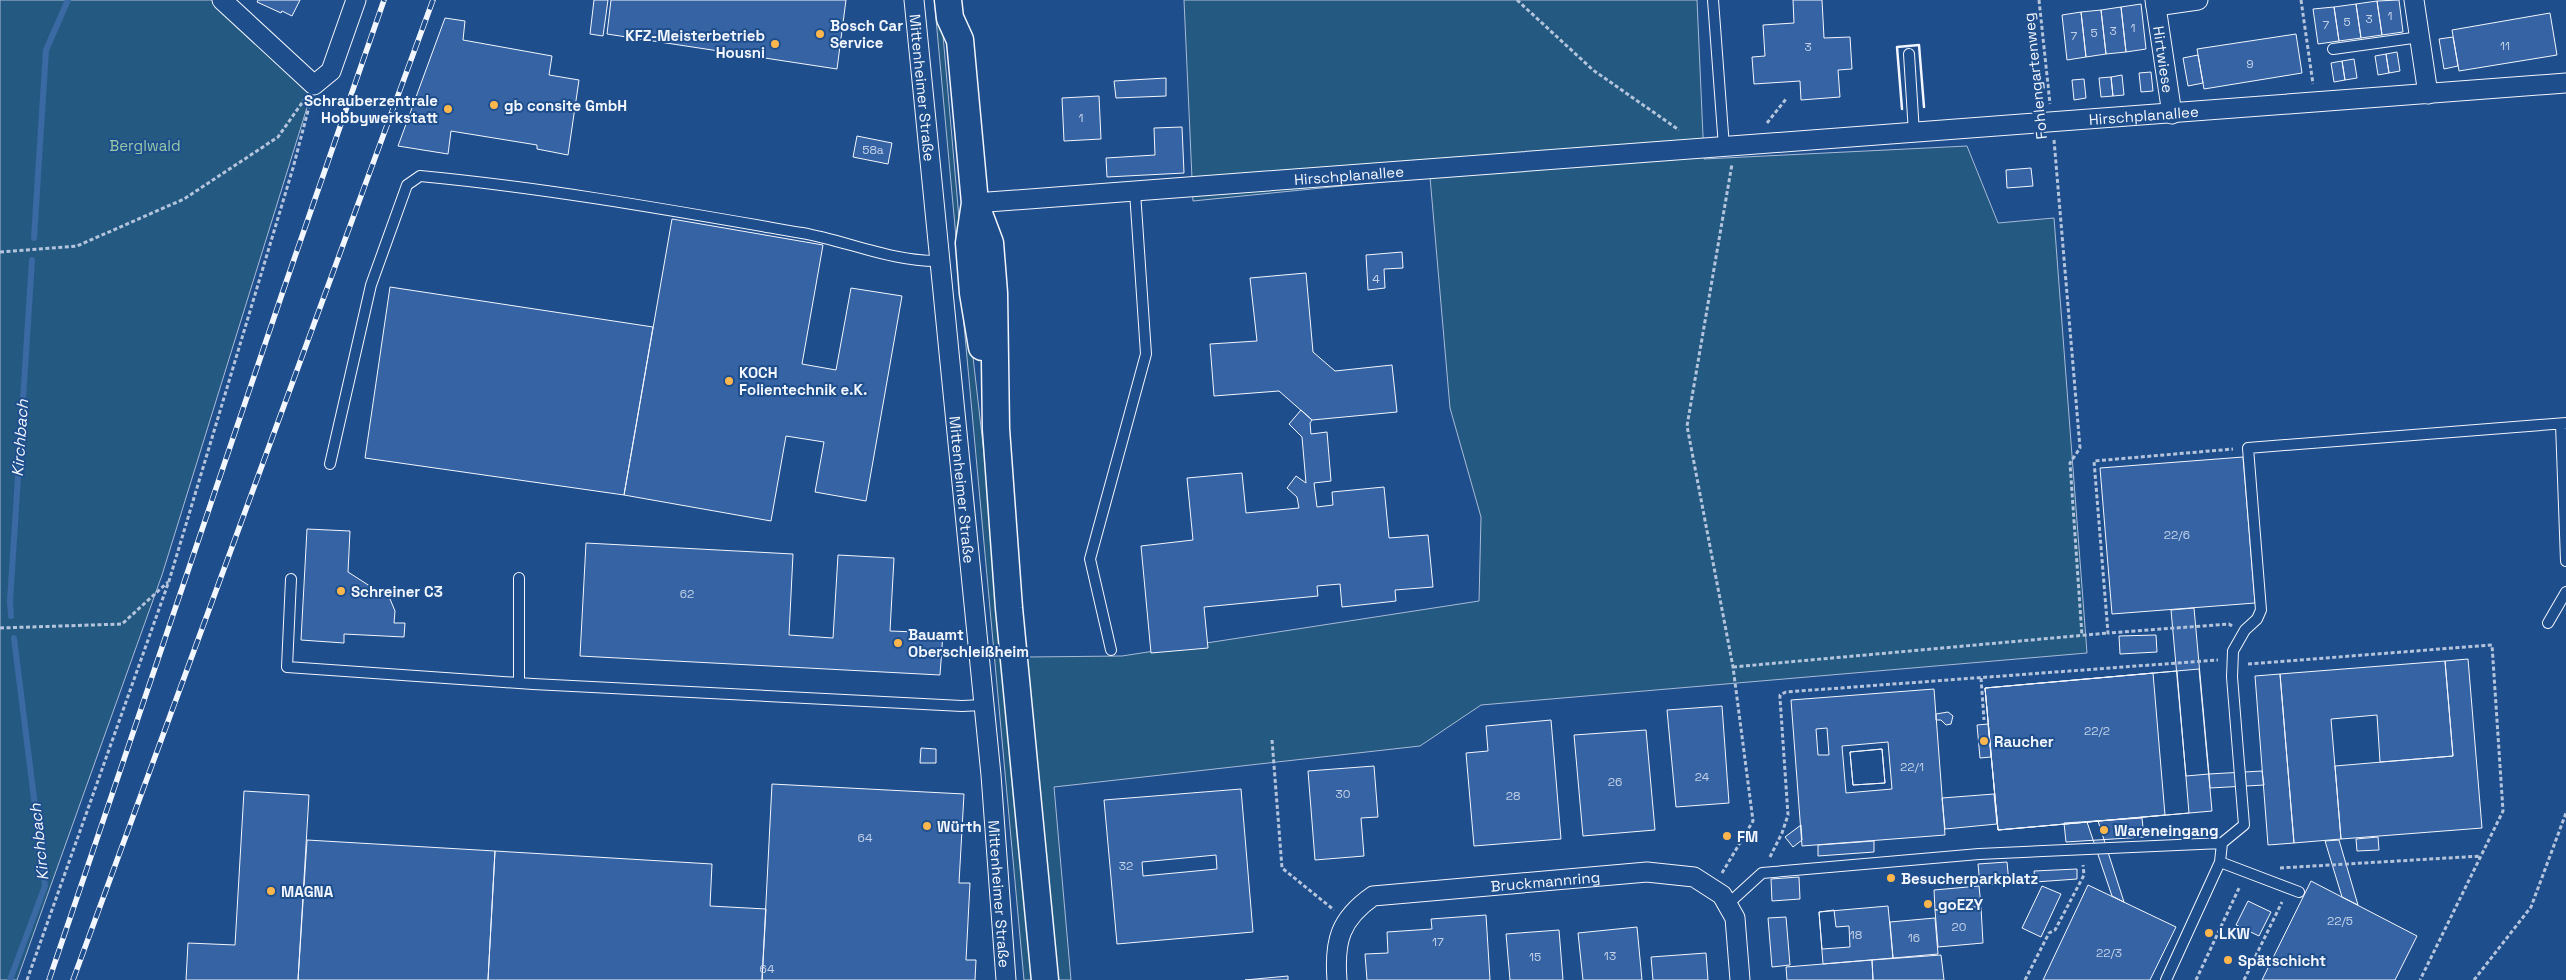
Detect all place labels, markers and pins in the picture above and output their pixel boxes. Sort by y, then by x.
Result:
place label: Bosch Car Service [830,16,903,52]
place label: KFZ-Meisterbetrieb Housni [625,26,765,62]
marker: Bosch Car Service [814,28,826,40]
marker: KFZ-Meisterbetrieb Housni [769,38,781,50]
place label: Schrauberzentrale Hobbywerkstatt [304,91,438,127]
place label: gb consite GmbH [504,96,627,115]
marker: gb consite GmbH [488,99,500,111]
marker: Schrauberzentrale Hobbywerkstatt [442,103,454,115]
place label: KOCH Folientechnik e.K. [739,363,867,399]
marker: KOCH Folientechnik e.K. [723,375,735,387]
place label: Schreiner C3 [351,582,443,601]
marker: Schreiner C3 [335,585,347,597]
place label: Bauamt Oberschleißheim [908,625,1029,661]
marker: Bauamt Oberschleißheim [892,637,904,649]
place label: Raucher [1994,732,2054,751]
marker: Raucher [1978,735,1990,747]
place label: Würth [937,817,982,836]
marker: Würth [921,820,933,832]
place label: Wareneingang [2114,821,2219,840]
marker: Wareneingang [2098,824,2110,836]
place label: FM [1737,827,1758,846]
marker: FM [1721,830,1733,842]
place label: Besucherparkplatz [1901,869,2039,888]
marker: Besucherparkplatz [1885,872,1897,884]
place label: MAGNA [281,882,334,901]
marker: MAGNA [265,885,277,897]
place label: goEZY [1938,895,1984,914]
marker: goEZY [1922,898,1934,910]
place label: LKW [2219,924,2251,943]
marker: LKW [2203,927,2215,939]
place label: Spätschicht [2238,951,2326,970]
marker: Spätschicht [2222,954,2234,966]

